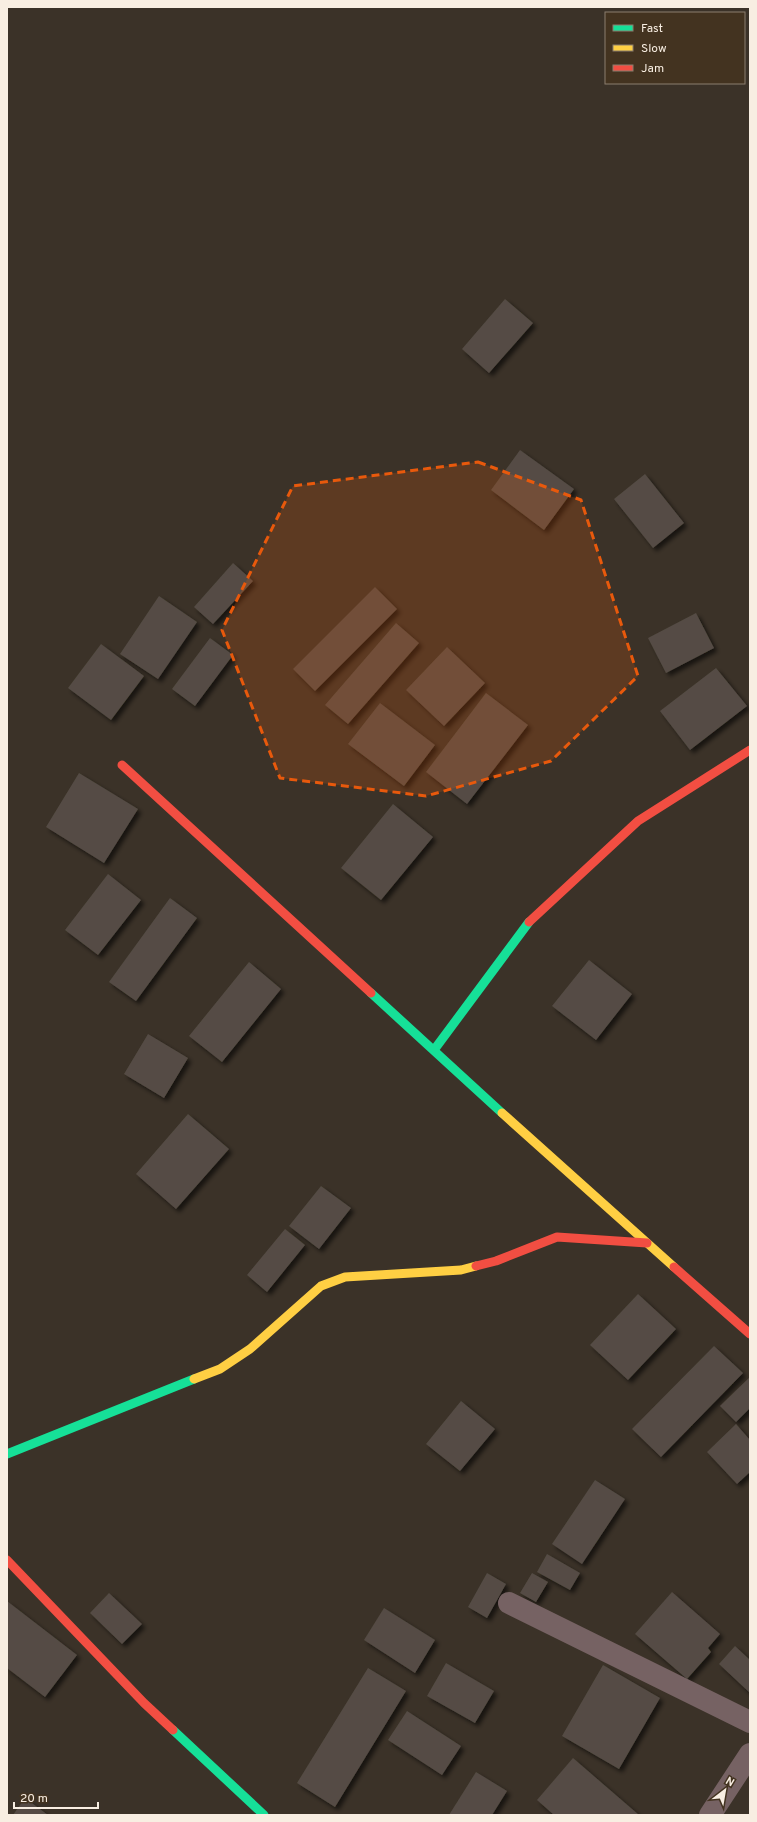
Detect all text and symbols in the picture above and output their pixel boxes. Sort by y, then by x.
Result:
legend [605,12,745,84]
text: Fast [641,21,663,37]
text: Slow [641,41,667,57]
text: Jam [641,61,664,77]
north arrow [705,1770,745,1810]
text: N [723,1774,737,1790]
scale bar [14,1784,98,1810]
text: 20 m [20,1791,48,1807]

